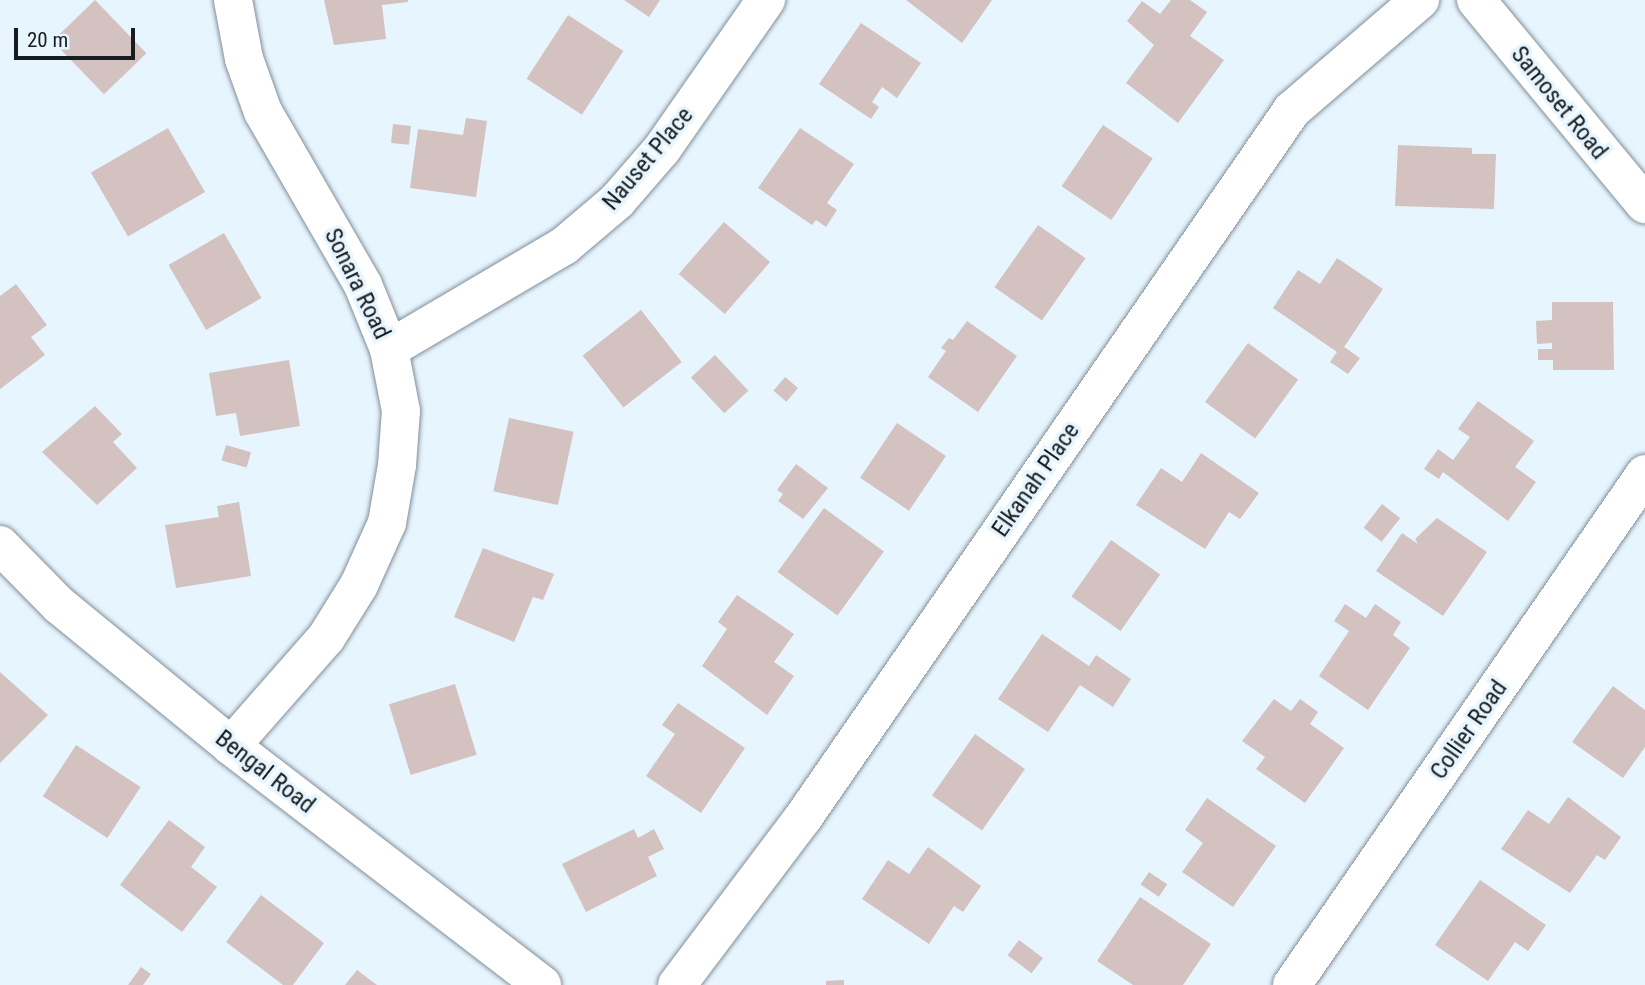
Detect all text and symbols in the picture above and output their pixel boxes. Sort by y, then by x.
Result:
scale bar [18,14,138,58]
text: 20 m [27,28,68,52]
street label: Samoset Road [1505,41,1613,165]
street label: Nauset Place [597,102,699,216]
street label: Sonara Road [318,224,396,344]
street label: Elkanah Place [986,417,1086,543]
street label: Collier Road [1424,675,1514,785]
street label: Bengal Road [209,724,321,820]

